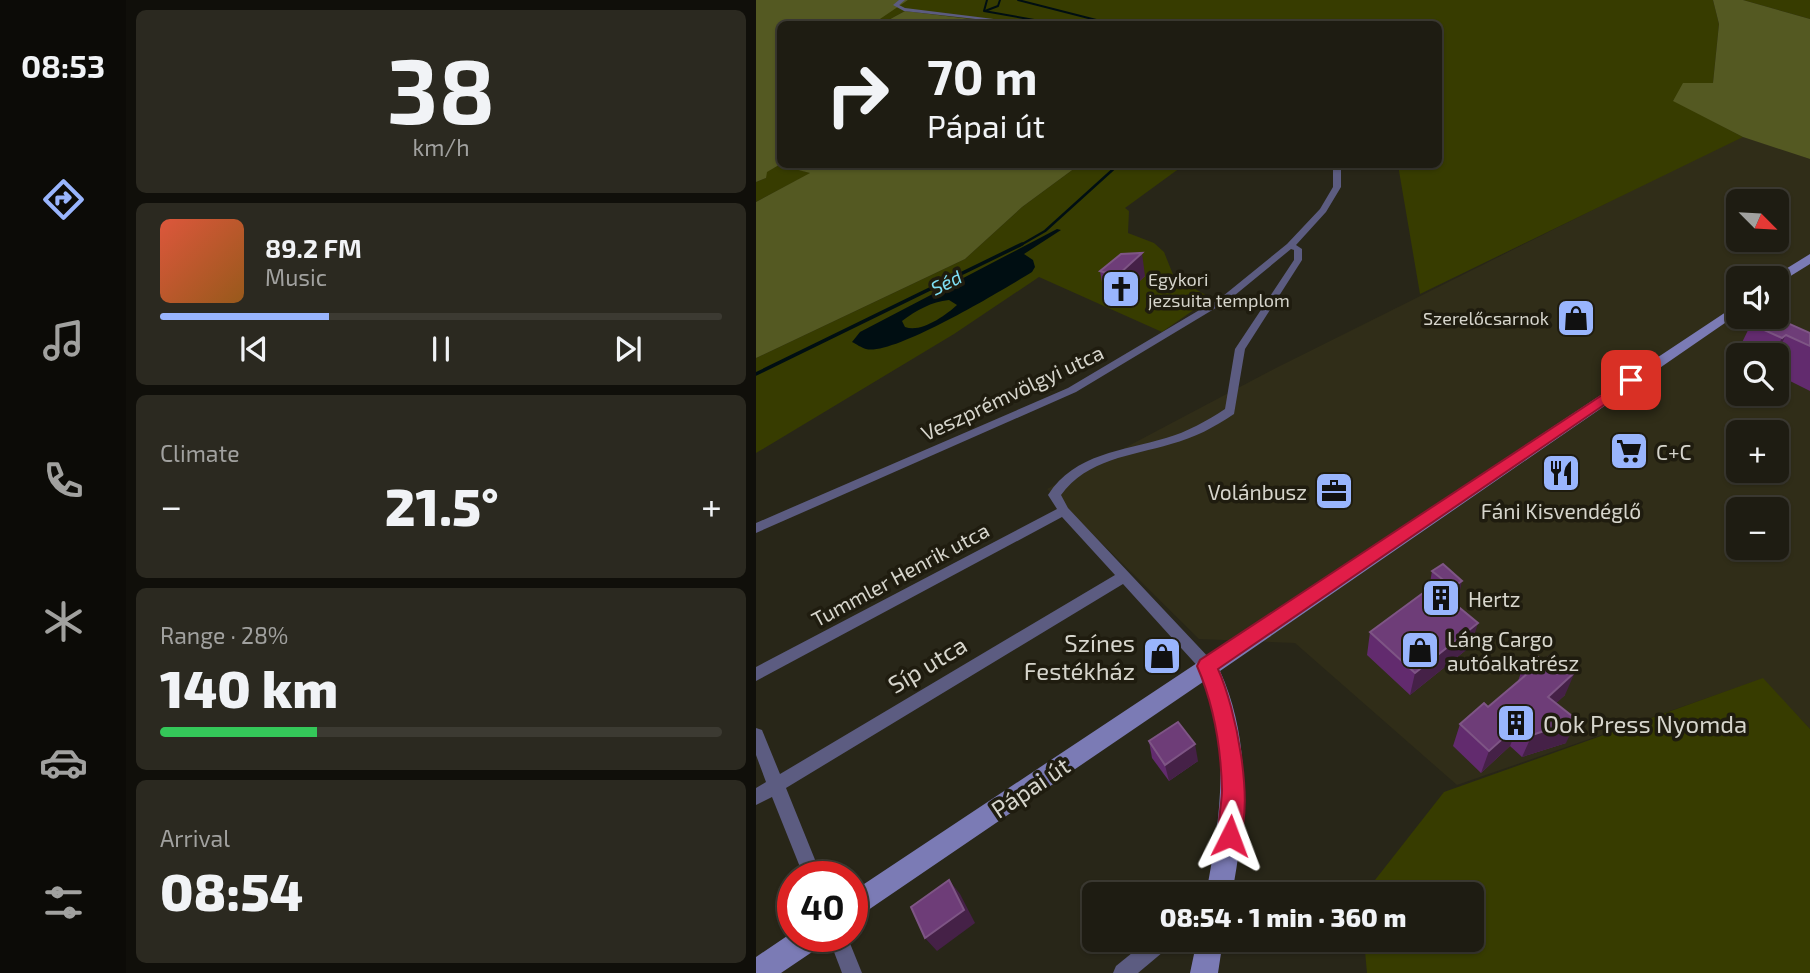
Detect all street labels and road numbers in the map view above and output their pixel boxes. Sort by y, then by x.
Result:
street label: Veszprémvölgyi utca [917,339,1107,445]
street label: Tummler Henrik utca [807,517,993,631]
street label: Síp utca [882,629,972,699]
street label: Pápai út [985,750,1075,824]

